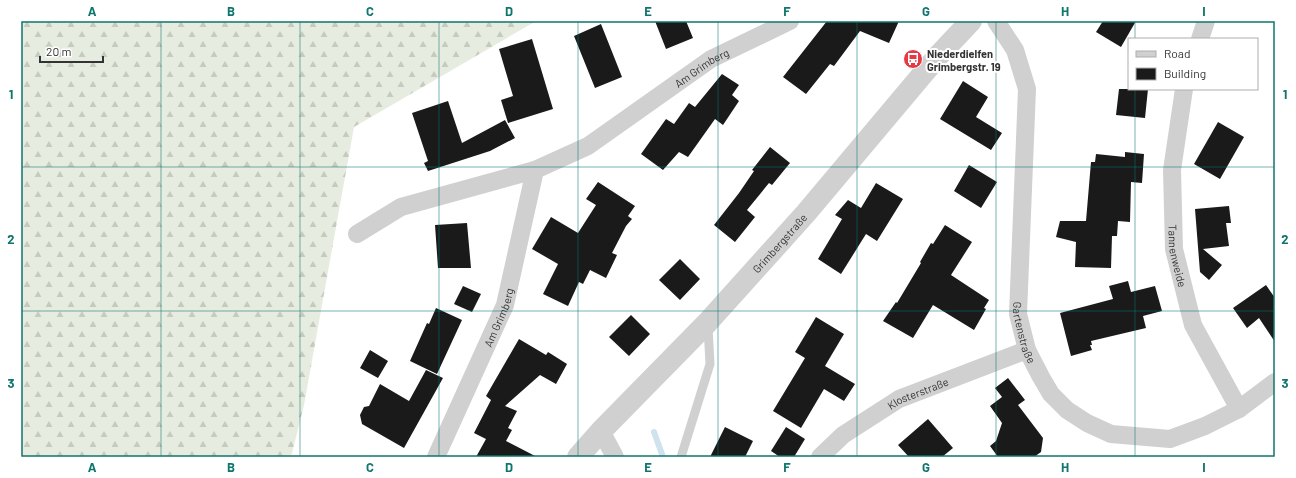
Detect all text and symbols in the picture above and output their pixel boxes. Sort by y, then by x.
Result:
text: A [88,3,97,19]
text: B [227,3,235,19]
text: C [366,3,374,19]
text: D [505,3,513,19]
text: E [644,3,652,19]
text: F [783,3,791,19]
text: G [922,3,930,19]
text: H [1061,3,1069,19]
text: I [1202,3,1206,19]
scale bar [40,38,103,64]
legend [1128,38,1258,90]
text: 20 m [46,44,72,58]
street label: Am Grimberg [672,45,731,89]
text: Road [1164,46,1191,60]
place label: Niederdielfen Grimbergstr. 19 [927,47,1001,73]
bus stop icon: Niederdielfen Grimbergstr. 19 [902,48,924,70]
text: Building [1164,66,1206,80]
text: 1 [9,86,13,102]
text: 1 [1283,86,1287,102]
street label: Grimbergstraße [749,210,809,275]
street label: Tannenweide [1167,224,1190,288]
text: 2 [7,231,15,247]
text: 2 [1281,231,1289,247]
street label: Am Grimberg [480,287,515,349]
street label: Gartenstraße [1012,302,1039,365]
street label: Klosterstraße [885,374,950,411]
text: 3 [7,375,15,391]
text: 3 [1281,375,1289,391]
text: A [88,459,97,475]
text: B [227,459,235,475]
text: C [366,459,374,475]
text: D [505,459,513,475]
text: E [644,459,652,475]
text: F [783,459,791,475]
text: G [922,459,930,475]
text: H [1061,459,1069,475]
text: I [1202,459,1206,475]

